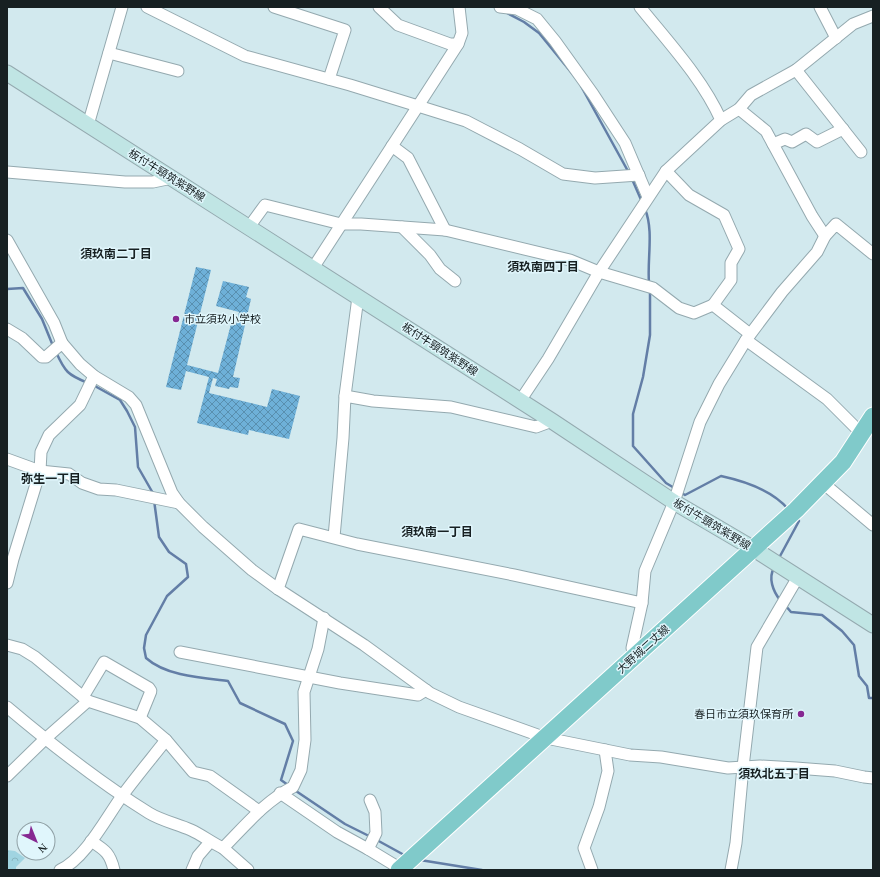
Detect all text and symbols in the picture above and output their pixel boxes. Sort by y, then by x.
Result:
street label: 板付牛頸筑紫野線 [127,147,207,203]
district label: 須玖南二丁目 [80,247,152,261]
district label: 須玖南四丁目 [507,260,579,274]
place label: 市立須玖小学校 [184,313,261,325]
marker: 市立須玖小学校 [171,314,181,324]
street label: 板付牛頸筑紫野線 [400,320,480,378]
district label: 弥生一丁目 [21,472,81,486]
street label: 板付牛頸筑紫野線 [671,496,753,552]
district label: 須玖南一丁目 [401,525,473,539]
street label: 大野城二丈線 [614,622,672,676]
place label: 春日市立須玖保育所 [694,708,794,720]
marker: 春日市立須玖保育所 [796,709,806,719]
district label: 須玖北五丁目 [738,767,810,781]
north arrow [16,821,56,861]
text: N [36,841,50,855]

